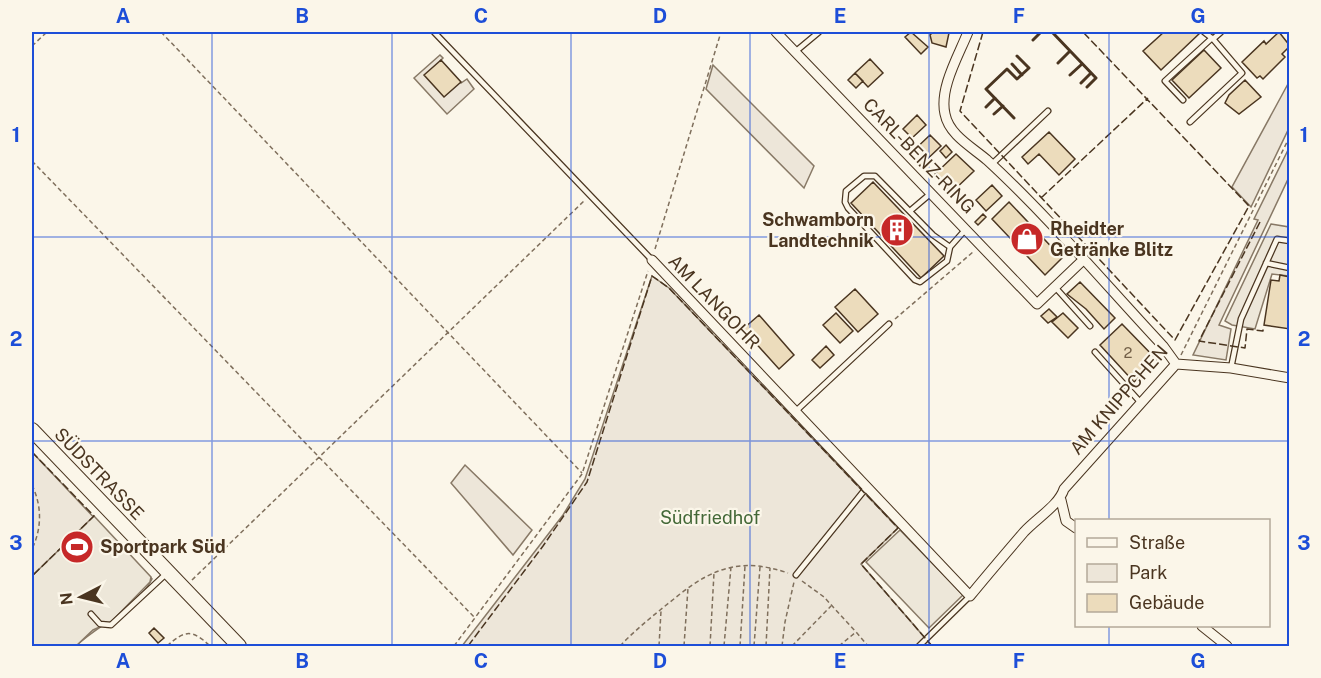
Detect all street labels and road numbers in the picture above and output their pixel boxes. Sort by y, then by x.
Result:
street label: CARL-BENZ-RING [859,94,980,218]
street label: AM LANGOHR [664,250,764,353]
street label: AM KNIPPCHEN [1065,341,1172,459]
street label: SÜDSTRASSE [50,423,149,524]

